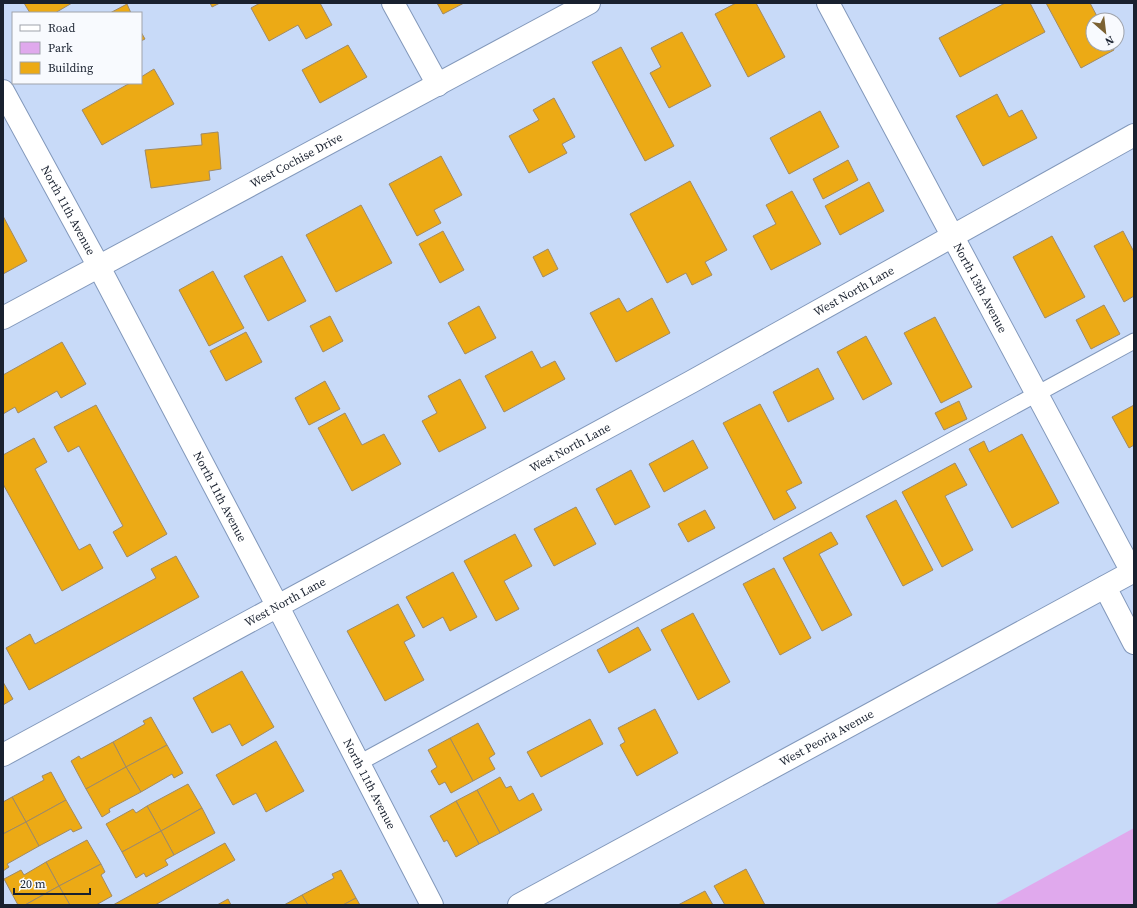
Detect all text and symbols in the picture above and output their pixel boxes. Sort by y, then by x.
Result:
legend [12,12,142,84]
north arrow [1085,12,1125,52]
text: Road [48,20,75,36]
text: N [1102,32,1117,49]
text: Park [48,40,73,56]
text: Building [48,60,93,76]
street label: West Cochise Drive [247,129,345,192]
street label: North 11th Avenue [37,163,99,258]
street label: North 13th Avenue [950,240,1011,336]
street label: West North Lane [811,262,897,320]
street label: West North Lane [527,419,613,476]
street label: North 11th Avenue [190,449,250,545]
street label: West North Lane [242,574,329,630]
street label: West Peoria Avenue [776,706,877,770]
street label: North 11th Avenue [339,736,400,832]
scale bar [14,870,90,896]
text: 20 m [20,876,46,892]

